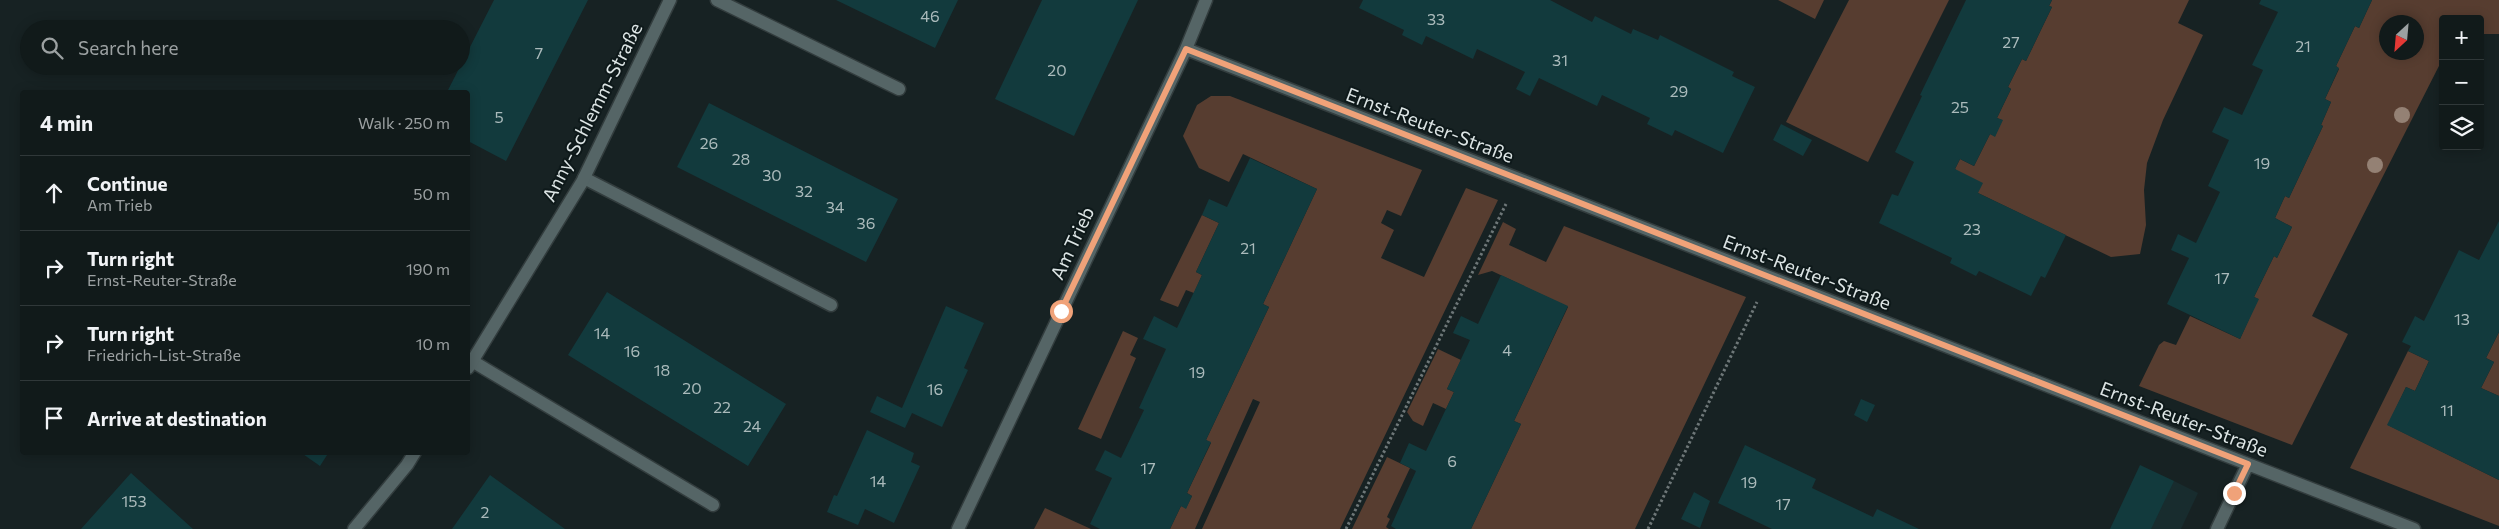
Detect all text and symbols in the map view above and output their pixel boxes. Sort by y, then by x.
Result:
house number: 46 [920,6,940,25]
house number: 33 [1427,9,1445,28]
north arrow [2379,15,2424,60]
map controls [2439,15,2484,150]
button: + [2439,15,2484,60]
street label: Anny-Schlemm-Straße [536,19,647,205]
search box [20,20,470,75]
house number: 27 [2002,32,2020,51]
icon: search [38,34,66,62]
text: Search here [78,36,178,59]
house number: 21 [2295,36,2311,55]
house number: 7 [535,43,543,62]
house number: 31 [1552,50,1568,69]
house number: 20 [1047,60,1067,79]
button: − [2439,60,2484,105]
house number: 29 [1670,81,1688,100]
street label: Ernst-Reuter-Straße [1343,82,1517,167]
house number: 25 [1951,97,1969,116]
button: layers [2439,105,2484,150]
house number: 5 [494,107,504,126]
text: 4 min [40,110,93,135]
text: Walk · 250 m [358,113,450,132]
house number: 26 [700,133,718,152]
house number: 28 [732,149,750,168]
house number: 19 [2254,153,2270,172]
house number: 30 [762,165,782,184]
text: Continue [87,172,167,195]
icon: ahead [40,179,68,207]
house number: 32 [795,181,813,200]
text: 50 m [413,184,450,203]
text: Am Trieb [87,195,152,214]
house number: 34 [826,197,845,216]
street label: Am Trieb [1045,203,1098,283]
house number: 36 [857,213,875,232]
house number: 23 [1963,219,1981,238]
street label: Ernst-Reuter-Straße [1720,229,1894,314]
house number: 21 [1240,238,1256,257]
text: Turn right [87,247,174,270]
icon: right [40,254,68,282]
text: 190 m [406,259,450,278]
house number: 17 [2214,268,2230,287]
text: Ernst-Reuter-Straße [87,270,237,289]
route start [1050,300,1073,323]
house number: 13 [2454,309,2470,328]
text: Turn right [87,322,174,345]
house number: 14 [594,323,611,342]
icon: right [40,329,68,357]
text: 10 m [416,334,450,353]
house number: 4 [1502,340,1512,359]
house number: 16 [624,341,640,360]
text: Friedrich-List-Straße [87,345,241,364]
house number: 18 [654,360,670,379]
house number: 19 [1189,362,1205,381]
street label: Ernst-Reuter-Straße [2097,376,2271,461]
house number: 20 [682,378,702,397]
house number: 16 [927,379,943,398]
house number: 22 [713,397,731,416]
house number: 11 [2440,400,2454,419]
icon: arrive [40,404,68,432]
text: Arrive at destination [87,407,267,430]
house number: 24 [743,416,761,435]
house number: 6 [1447,451,1457,470]
house number: 17 [1140,458,1156,477]
house number: 14 [870,471,887,490]
house number: 19 [1741,472,1757,491]
route end [2223,482,2246,505]
house number: 153 [121,491,147,510]
house number: 17 [1775,494,1791,513]
house number: 2 [481,502,490,521]

